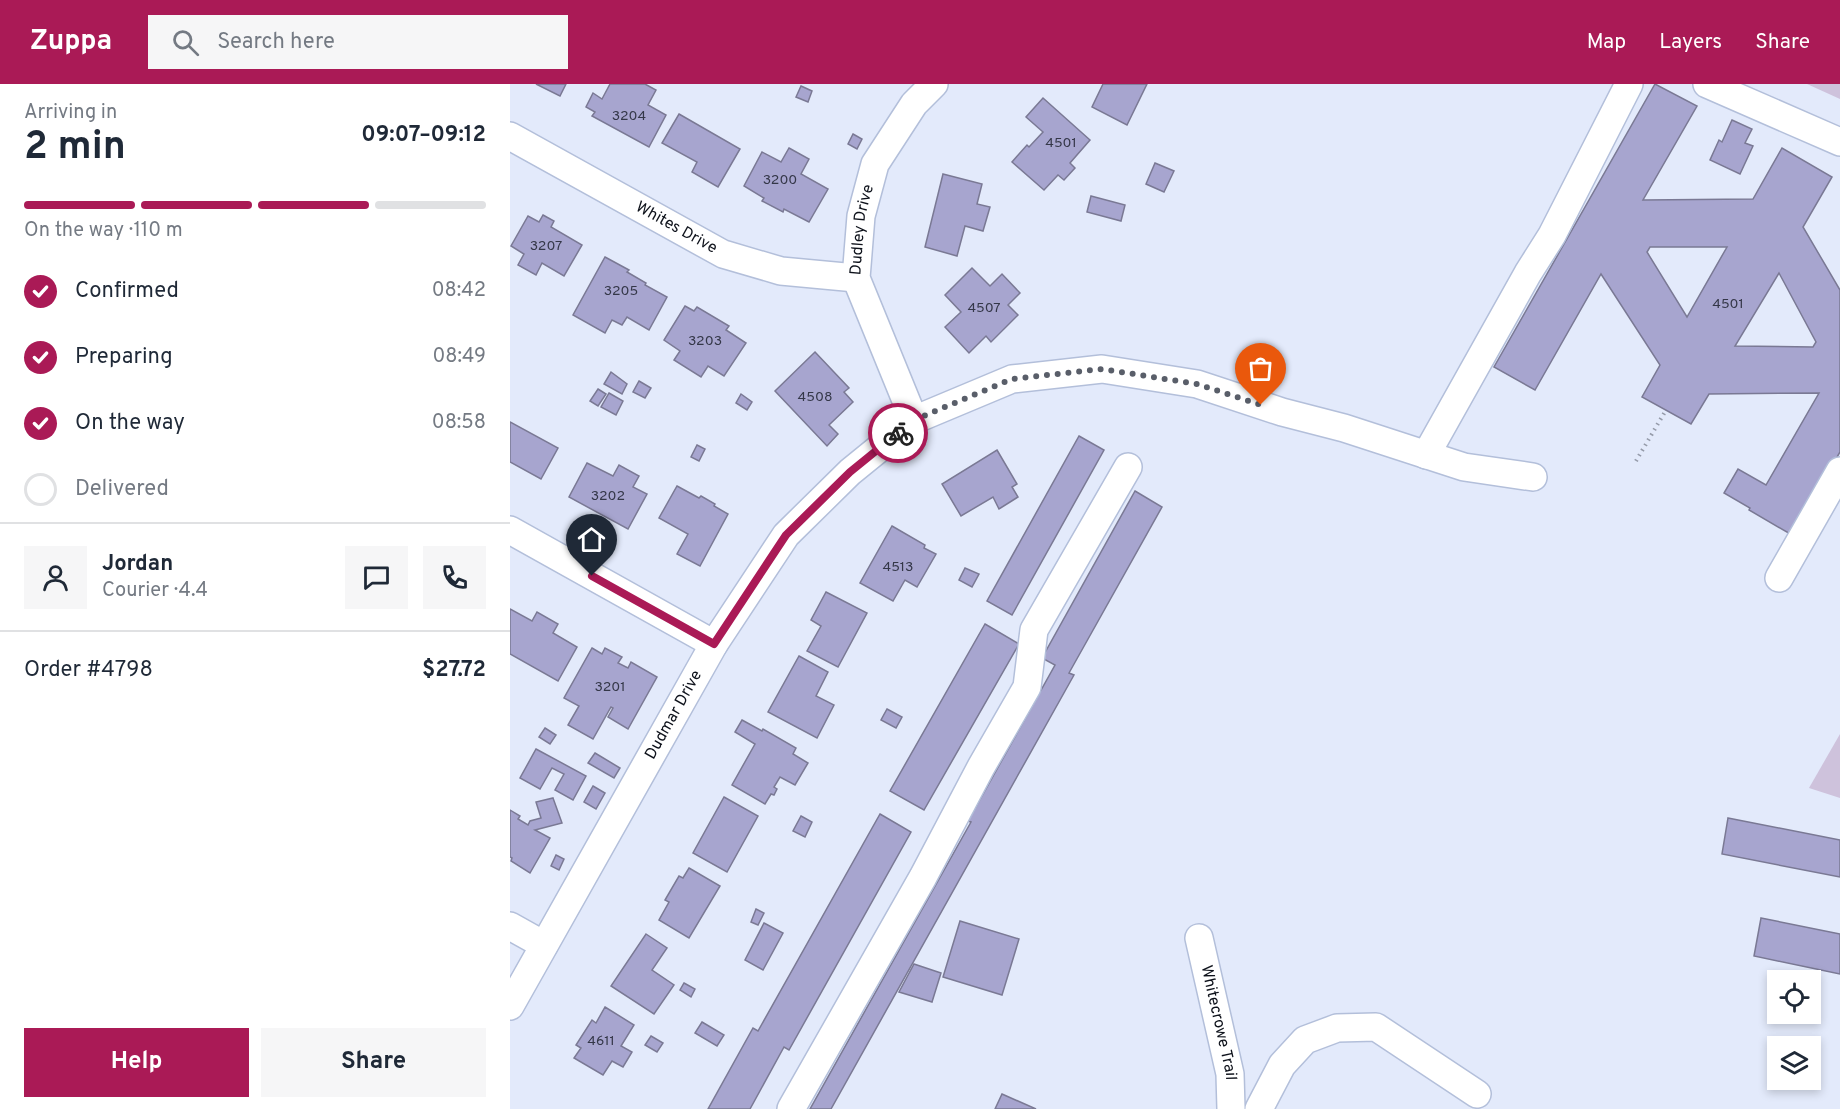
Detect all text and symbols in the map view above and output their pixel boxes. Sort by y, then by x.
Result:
search box [148,15,568,69]
text: Zuppa [30,24,112,60]
icon: search [169,26,202,59]
text: Search here [217,29,335,56]
text: Map [1587,29,1626,56]
text: Layers [1659,29,1722,56]
text: Share [1755,29,1810,56]
text: Arriving in [24,100,117,126]
house number: 3204 [612,108,646,125]
text: 09:07–09:12 [361,122,486,149]
text: 2 min [24,124,126,173]
house number: 4501 [1045,135,1077,152]
house number: 3200 [763,172,797,189]
street label: Dudley Drive [846,182,879,276]
street label: Whites Drive [632,197,720,259]
text: On the way · 110 m [24,218,183,244]
house number: 3207 [530,238,562,255]
icon: check [24,275,57,308]
text: Confirmed [75,278,179,305]
text: 08:42 [432,278,486,304]
house number: 3205 [604,283,638,300]
house number: 4501 [1712,296,1744,313]
house number: 4507 [967,300,1001,317]
house number: 3203 [688,333,722,350]
icon: check [24,341,57,374]
pin [1235,343,1286,405]
text: Preparing [75,344,173,371]
text: 08:49 [432,344,486,370]
icon: bag [1244,352,1277,385]
house number: 4508 [798,389,832,406]
courier [868,403,928,463]
icon: check [24,407,57,440]
text: On the way [75,410,185,437]
text: 08:58 [432,410,486,436]
icon: bike [882,417,915,450]
text: Delivered [75,476,169,503]
house number: 3202 [591,488,625,505]
pin [566,514,617,576]
icon: home [575,523,608,556]
button: person [24,546,87,609]
button: chat [345,546,408,609]
button: phone [423,546,486,609]
text: Jordan [102,551,173,578]
house number: 4513 [882,559,914,576]
text: Courier · 4.4 [102,578,208,604]
text: Order #4798 [24,657,153,684]
text: $27.72 [422,657,486,684]
street label: Dudmar Drive [641,667,707,763]
house number: 3201 [595,679,625,696]
street label: Whitecrowe Trail [1196,963,1240,1081]
map controls [1767,970,1821,1090]
button: locate [1767,970,1821,1024]
button: Help [24,1028,249,1097]
button: Share [261,1028,486,1097]
house number: 4611 [587,1033,615,1050]
button: layers [1767,1036,1821,1090]

